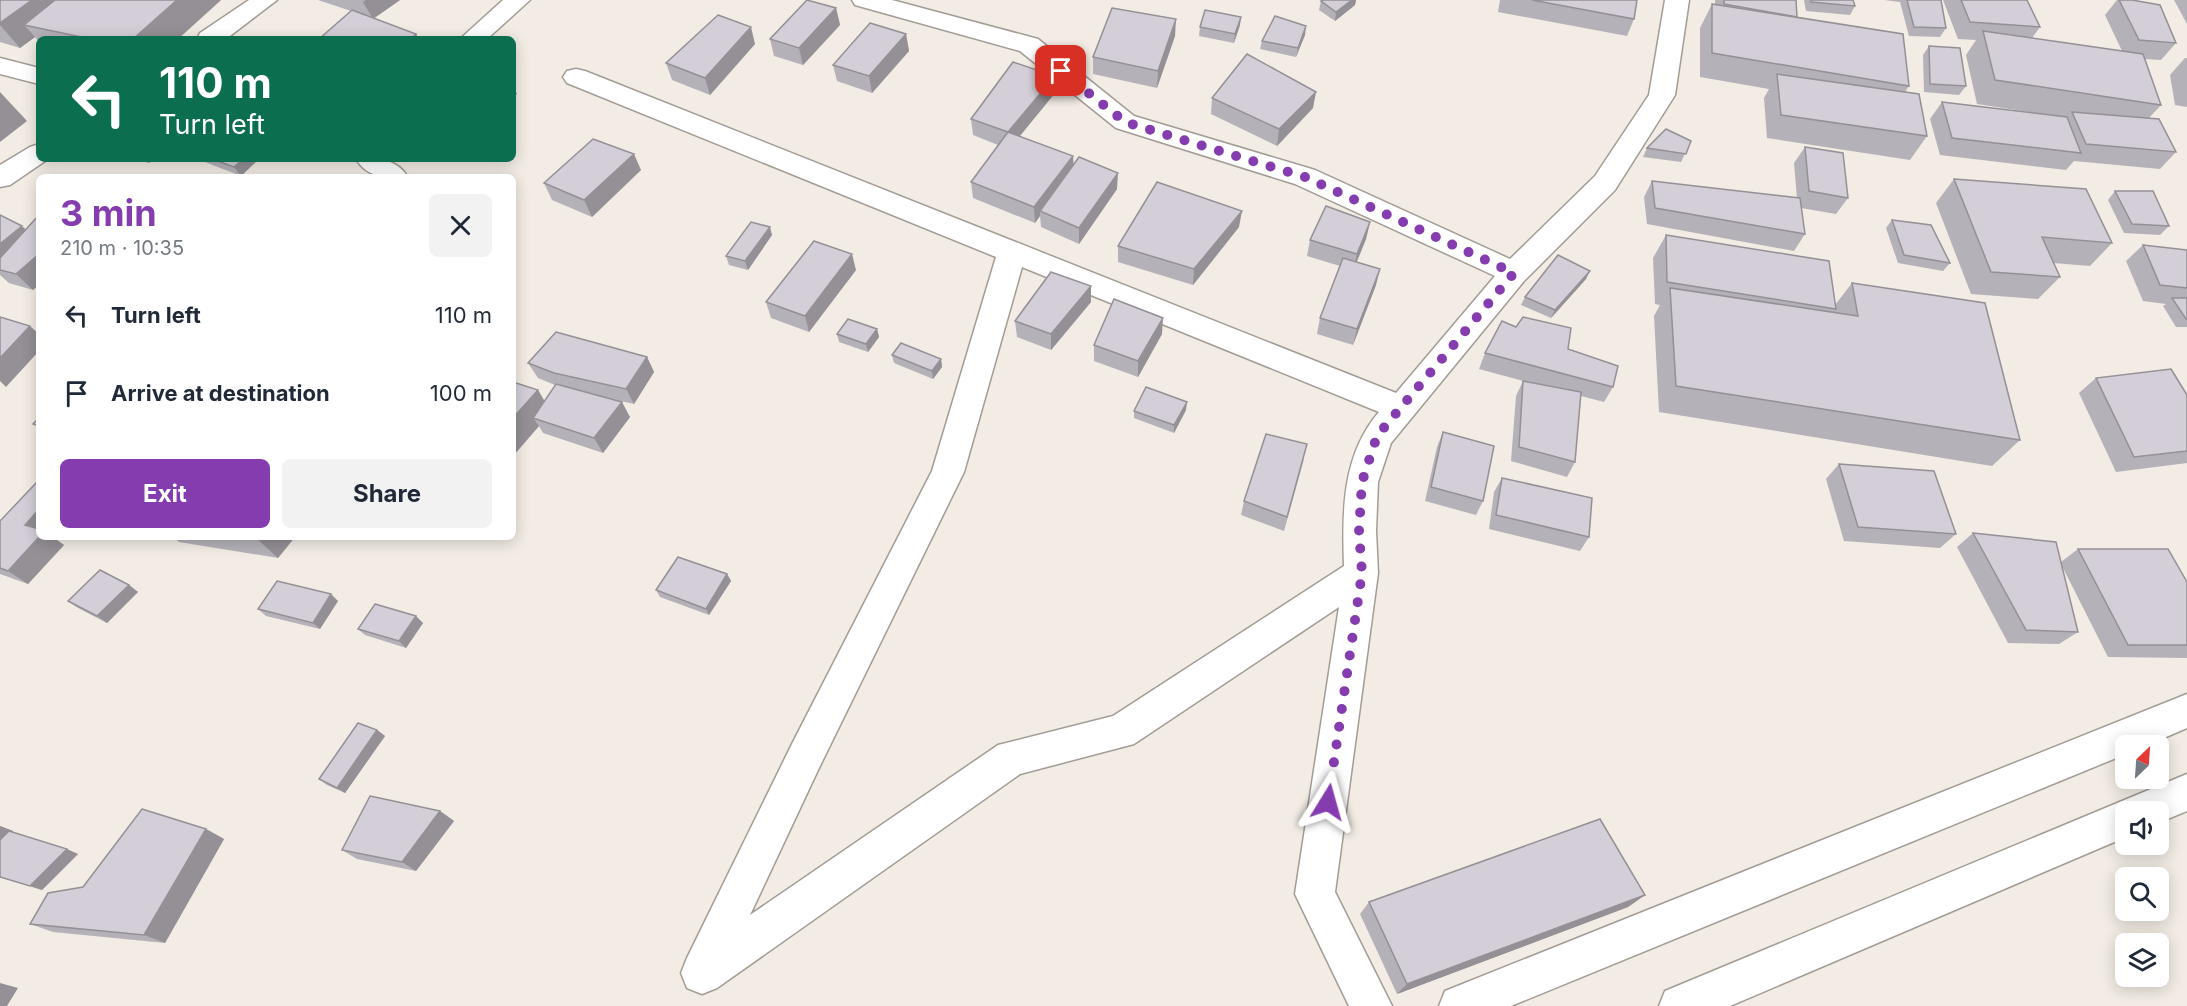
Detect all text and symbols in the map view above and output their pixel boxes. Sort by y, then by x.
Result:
pin [1035,45,1086,96]
icon: arrive [1044,54,1077,87]
text: 110 m [159,57,272,108]
icon: left [60,60,138,138]
text: Turn left [159,108,265,141]
text: 3 min [60,191,157,235]
button: close [429,194,492,257]
text: 210 m · 10:35 [60,236,184,260]
icon: left [60,299,93,332]
text: Turn left [111,302,201,328]
text: 110 m [435,302,492,328]
icon: arrive [60,377,93,410]
text: Arrive at destination [111,380,330,406]
text: 100 m [430,380,492,406]
button: Exit [60,459,270,528]
button: Share [282,459,492,528]
north arrow [2115,735,2169,789]
map controls [2115,735,2169,987]
position arrow [1296,770,1360,834]
button: sound [2115,801,2169,855]
button: search [2115,867,2169,921]
button: layers [2115,933,2169,987]

